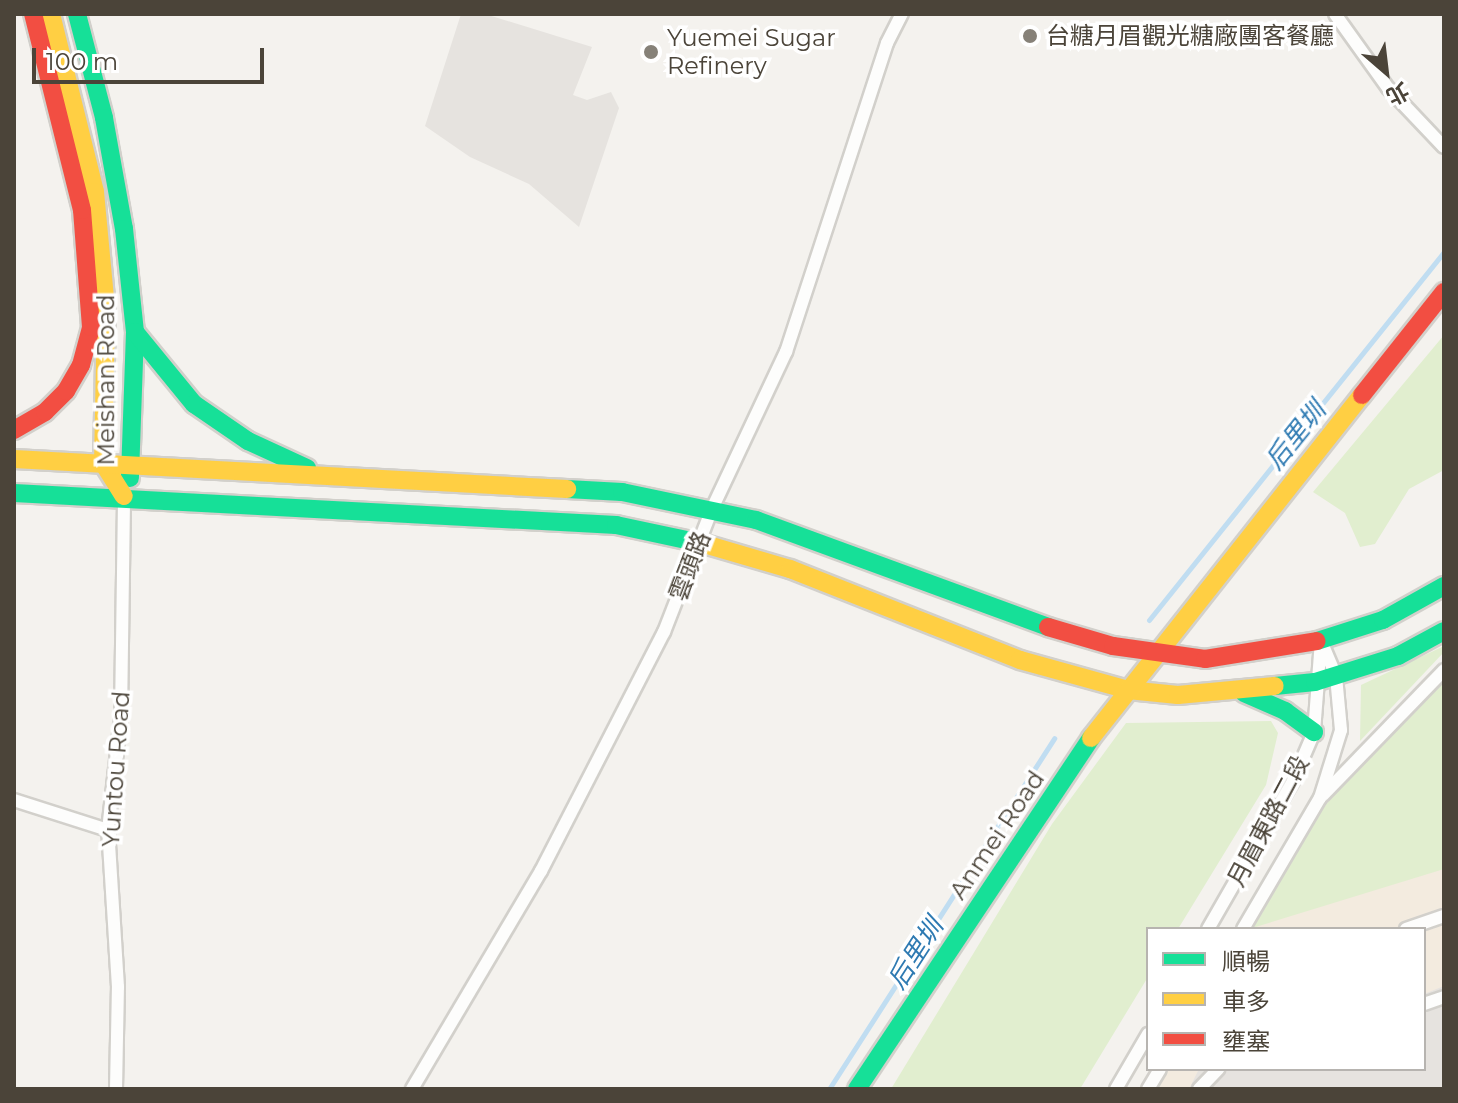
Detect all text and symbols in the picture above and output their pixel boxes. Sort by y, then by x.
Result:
place label: 台糖月眉觀光糖廠團客餐廳 [1046,22,1334,50]
place label: Yuemei Sugar Refinery [667,24,836,80]
marker: 台糖月眉觀光糖廠團客餐廳 [1021,27,1039,45]
scale bar [36,32,268,82]
north arrow [1346,32,1426,112]
marker: Yuemei Sugar Refinery [642,43,660,61]
text: 100 m [46,47,118,76]
text: 北 [1381,77,1414,111]
street label: Meishan Road [92,294,120,466]
water label: 后里圳 [1259,396,1333,476]
street label: 雲頭路 [664,527,716,605]
street label: Yuntou Road [96,690,136,848]
street label: 月眉東路二段 [1221,751,1315,891]
street label: Anmei Road [943,765,1051,905]
water label: 后里圳 [882,913,950,995]
legend [1146,927,1426,1071]
text: 順暢 [1222,947,1270,976]
text: 車多 [1222,987,1270,1016]
text: 壅塞 [1222,1027,1270,1056]

